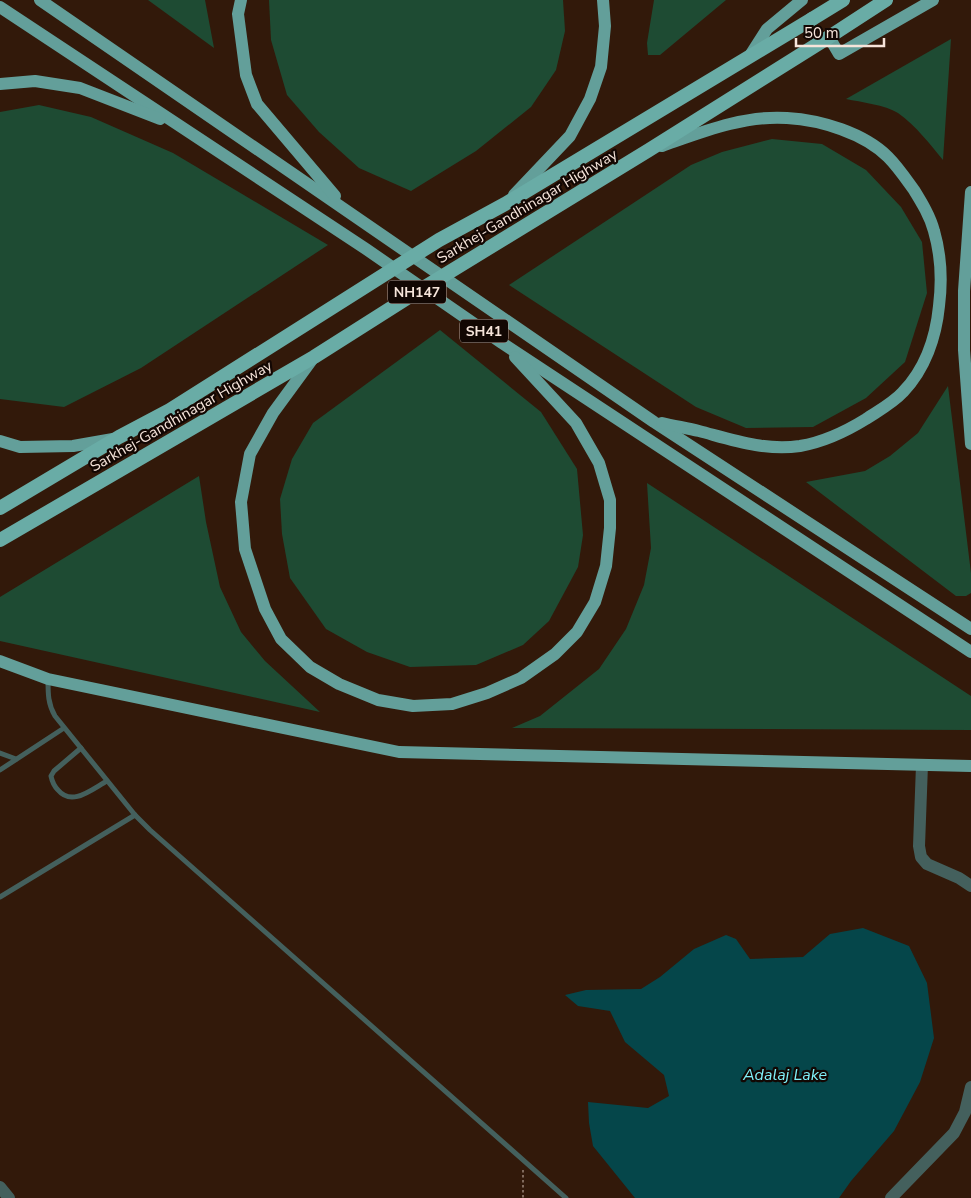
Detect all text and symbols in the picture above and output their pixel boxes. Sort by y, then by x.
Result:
scale bar [796,15,884,47]
text: 50 m [804,23,839,43]
street label: Sarkhej-Gandhinagar Highway [433,144,621,268]
road number: NH147 [388,280,446,304]
road number: SH41 [460,320,508,342]
street label: Sarkhej-Gandhinagar Highway [86,355,276,476]
water label: Adalaj Lake [742,1064,827,1086]

